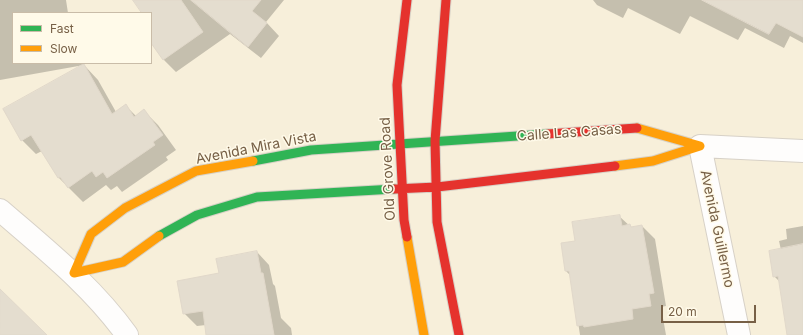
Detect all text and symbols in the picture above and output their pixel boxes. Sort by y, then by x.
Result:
legend [12,12,152,64]
text: Fast [50,21,74,36]
text: Slow [50,41,77,56]
street label: Old Grove Road [377,117,399,221]
street label: Calle Las Casas [516,121,622,145]
street label: Avenida Mira Vista [194,128,318,168]
street label: Avenida Guillermo [696,169,738,289]
scale bar [663,297,758,323]
text: 20 m [668,304,697,319]

